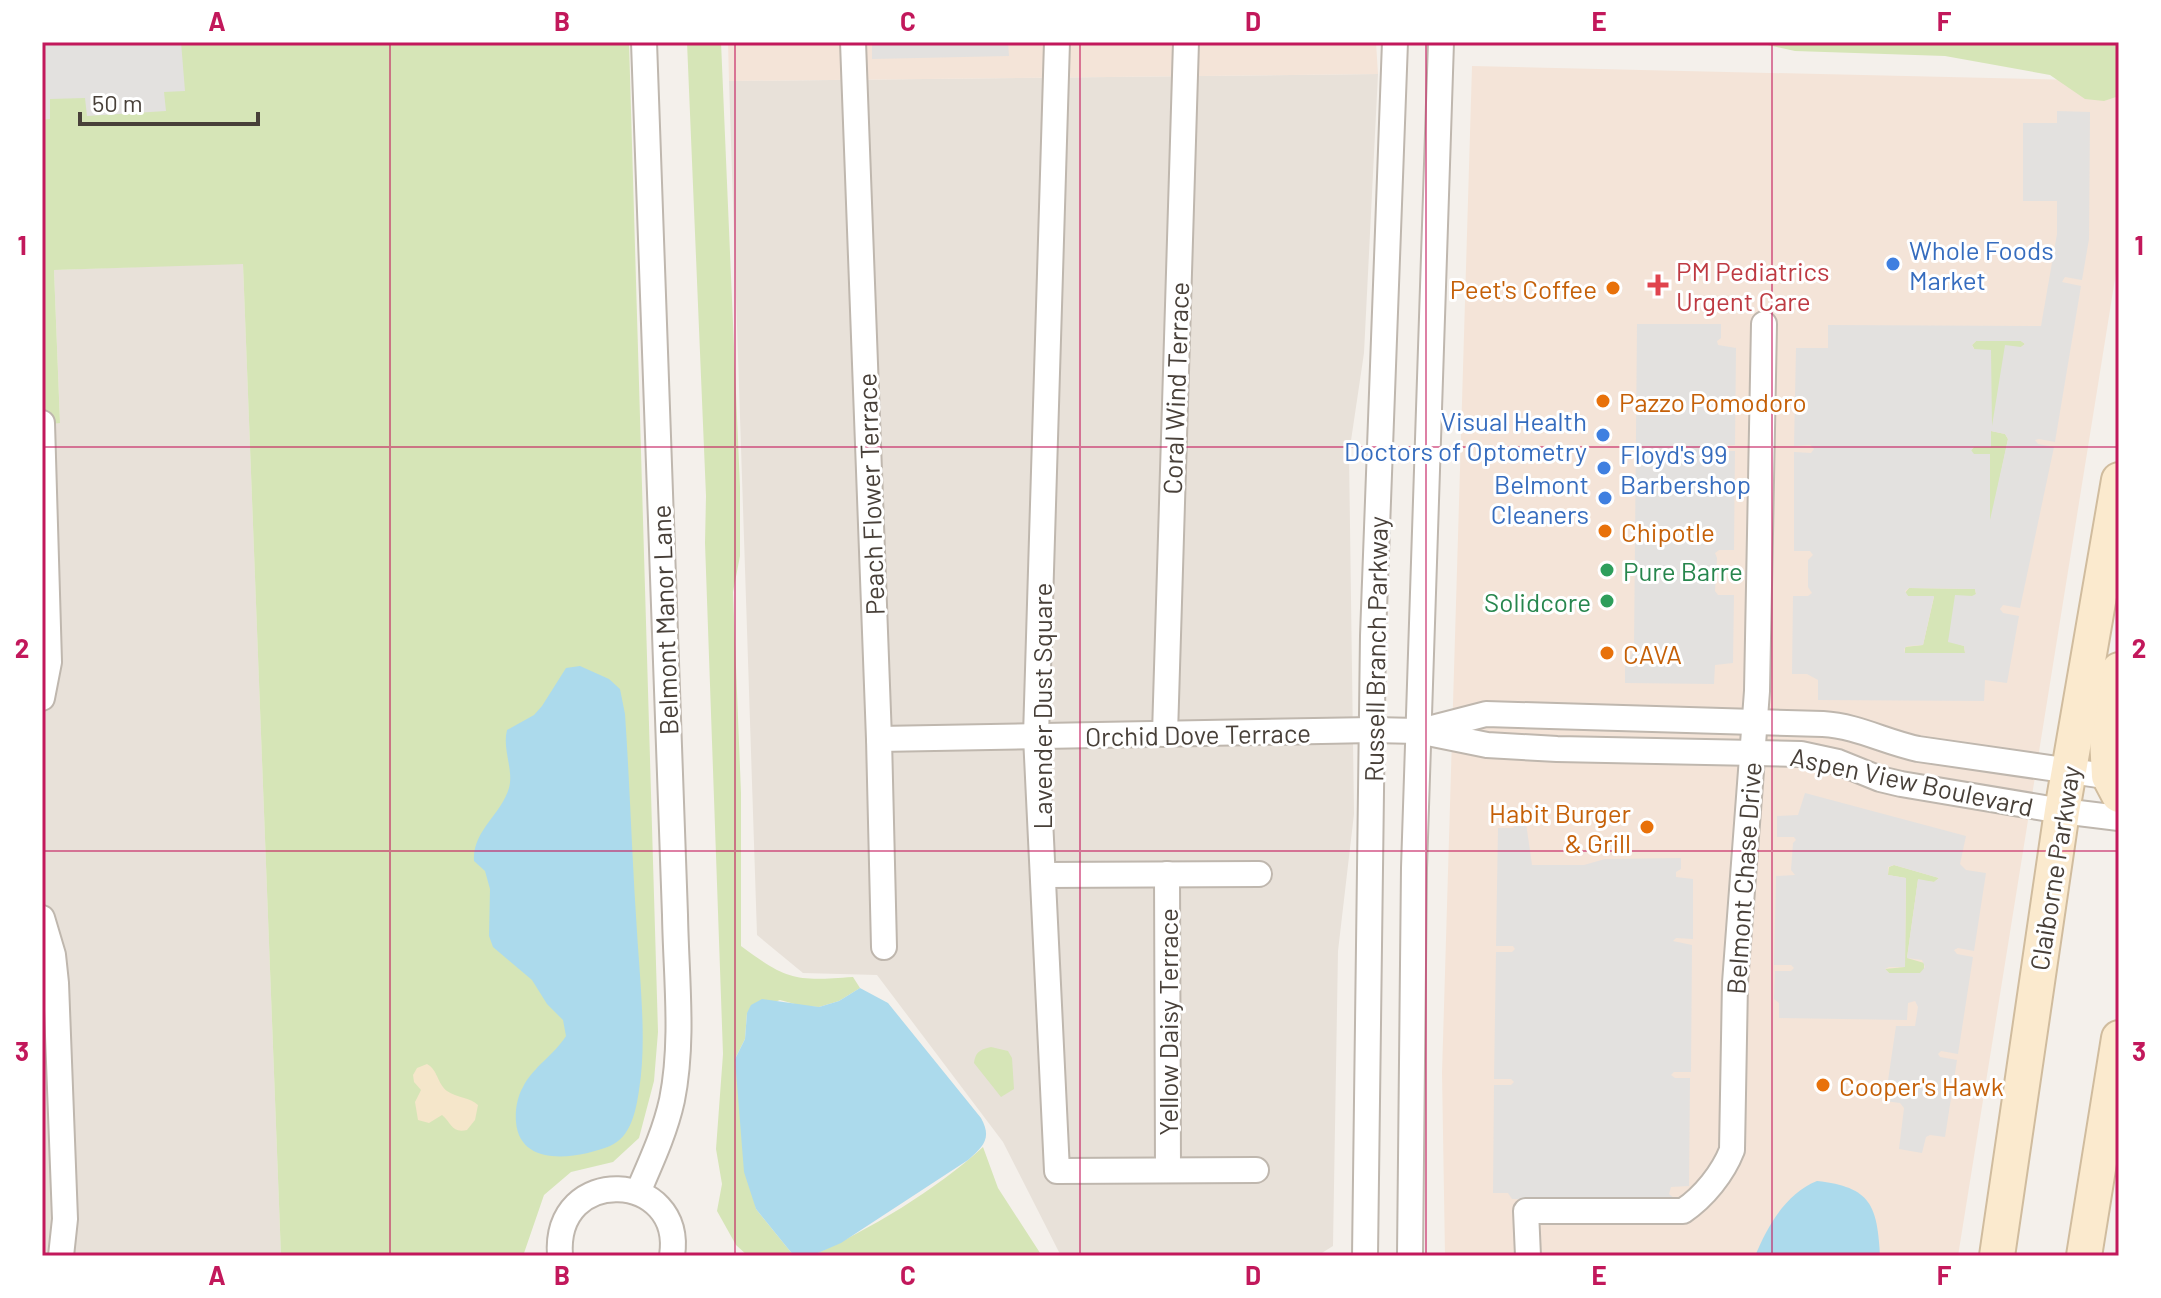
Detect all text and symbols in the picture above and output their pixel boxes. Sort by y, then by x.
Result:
text: A [208,5,226,36]
text: B [554,5,570,36]
text: C [900,5,916,36]
text: D [1245,5,1261,36]
text: E [1591,5,1607,36]
text: F [1937,5,1952,36]
scale bar [80,76,258,126]
text: 50 m [92,88,143,117]
text: 1 [17,229,27,260]
text: 1 [2134,229,2144,260]
place label: Whole Foods Market [1909,234,2054,295]
place label: PM Pediatrics Urgent Care [1676,255,1830,316]
marker: Whole Foods Market [1884,255,1902,273]
place label: Peet's Coffee [1450,273,1597,304]
marker: PM Pediatrics Urgent Care [1647,274,1669,296]
marker: Peet's Coffee [1604,279,1622,297]
street label: Coral Wind Terrace [1156,281,1194,495]
street label: Peach Flower Terrace [850,372,890,616]
place label: Pazzo Pomodoro [1619,386,1807,417]
marker: Pazzo Pomodoro [1594,392,1612,410]
place label: Visual Health Doctors of Optometry [1344,405,1587,466]
marker: Visual Health Doctors of Optometry [1594,426,1612,444]
place label: Floyd's 99 Barbershop [1620,438,1751,499]
marker: Floyd's 99 Barbershop [1595,459,1613,477]
place label: Belmont Cleaners [1491,468,1589,529]
marker: Belmont Cleaners [1596,489,1614,507]
street label: Belmont Manor Lane [644,504,684,736]
street label: Russell Branch Parkway [1357,516,1393,782]
place label: Chipotle [1621,516,1715,547]
marker: Chipotle [1596,522,1614,540]
place label: Pure Barre [1623,555,1743,586]
marker: Pure Barre [1598,561,1616,579]
street label: Lavender Dust Square [1026,583,1057,829]
place label: Solidcore [1484,586,1591,617]
marker: Solidcore [1598,592,1616,610]
text: 2 [15,632,29,663]
text: 2 [2132,632,2146,663]
place label: CAVA [1623,638,1682,669]
marker: CAVA [1598,644,1616,662]
street label: Orchid Dove Terrace [1085,717,1311,751]
street label: Aspen View Boulevard [1788,740,2036,822]
street label: Belmont Chase Drive [1719,761,1767,995]
street label: Claiborne Parkway [2023,763,2085,973]
place label: Habit Burger & Grill [1489,797,1632,858]
marker: Habit Burger & Grill [1638,818,1656,836]
street label: Yellow Daisy Terrace [1152,908,1183,1136]
text: 3 [15,1035,29,1066]
text: 3 [2132,1035,2146,1066]
place label: Cooper's Hawk [1839,1070,2004,1101]
marker: Cooper's Hawk [1814,1076,1832,1094]
text: A [208,1259,226,1290]
text: B [554,1259,570,1290]
text: C [900,1259,916,1290]
text: D [1245,1259,1261,1290]
text: E [1591,1259,1607,1290]
text: F [1937,1259,1952,1290]

